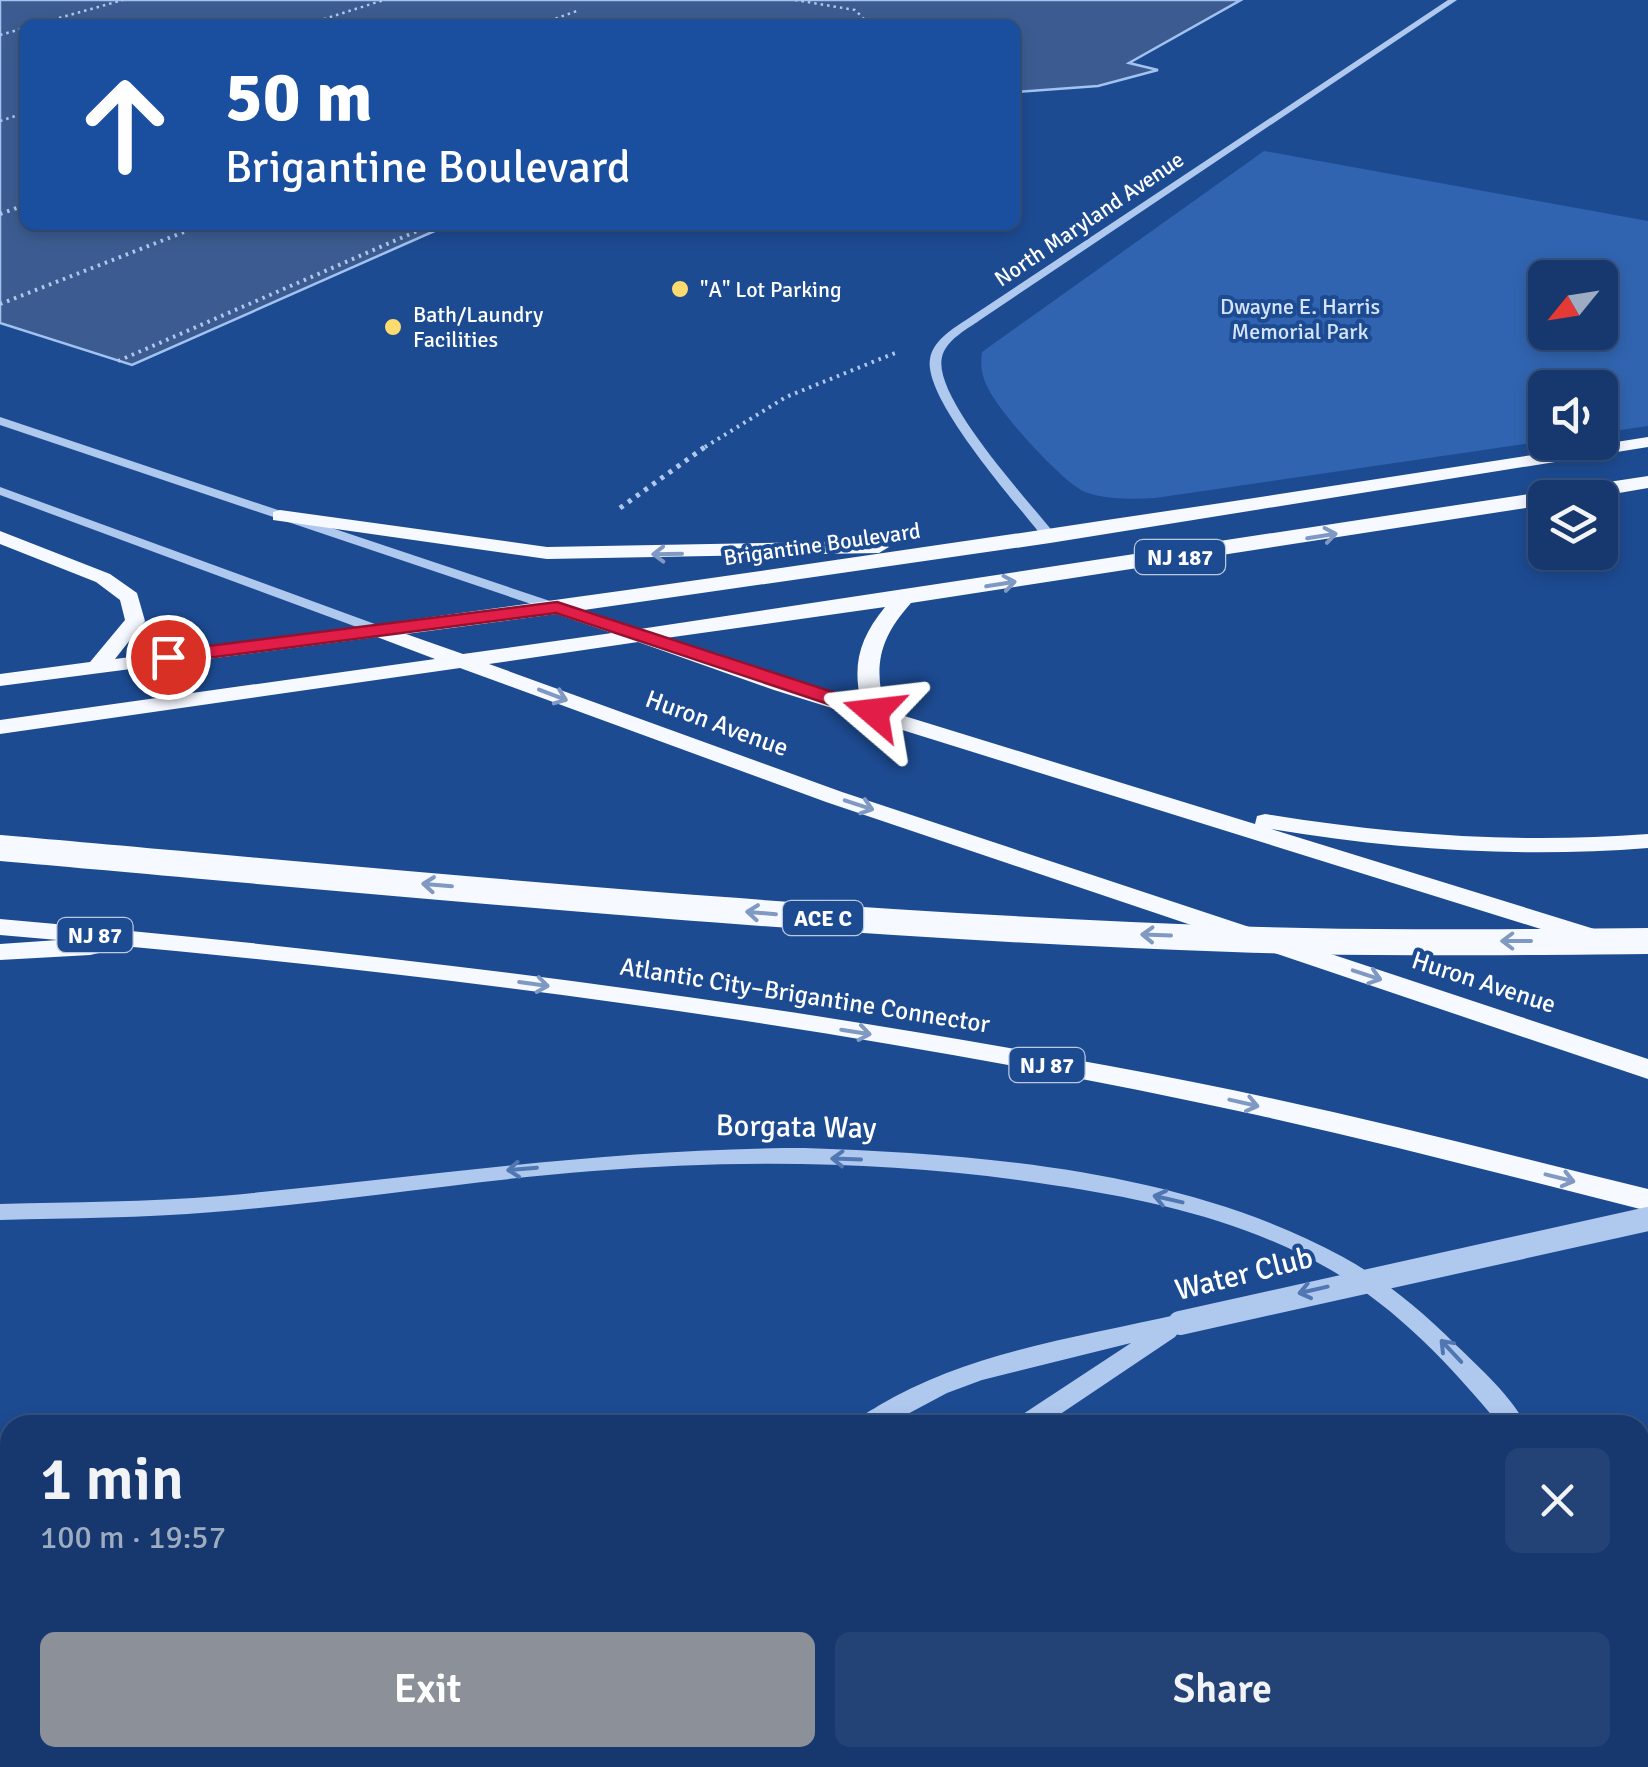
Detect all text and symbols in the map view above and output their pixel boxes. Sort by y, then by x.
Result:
text: 50 m [225,54,373,140]
icon: ahead [60,60,190,190]
text: Brigantine Boulevard [225,140,631,195]
street label: North Maryland Avenue [989,146,1189,292]
north arrow [1528,260,1618,350]
map controls [1528,260,1618,570]
place label: "A" Lot Parking [700,276,842,303]
marker: "A" Lot Parking [669,278,691,300]
park label: Dwayne E. Harris Memorial Park [1220,293,1380,345]
place label: Bath/Laundry Facilities [413,301,544,353]
marker: Bath/Laundry Facilities [382,316,404,338]
button: sound [1528,370,1618,460]
button: layers [1528,480,1618,570]
street label: Brigantine Boulevard [722,517,922,571]
one-way arrow [1305,526,1338,544]
road number: NJ 187 [1135,540,1225,574]
one-way arrow [652,544,684,564]
one-way arrow [984,574,1016,593]
pin [126,615,211,700]
icon: arrive [141,630,196,685]
position arrow [822,660,926,764]
street label: Huron Avenue [641,683,793,763]
one-way arrow [538,688,568,706]
one-way arrow [843,798,875,816]
one-way arrow [422,876,454,895]
road number: ACE C [783,901,863,935]
one-way arrow [746,903,778,922]
road number: NJ 87 [58,918,132,952]
one-way arrow [1140,925,1172,944]
one-way arrow [1500,932,1532,950]
street label: Huron Avenue [1408,944,1560,1020]
street label: Atlantic City–Brigantine Connector [618,950,993,1040]
one-way arrow [1350,967,1382,985]
one-way arrow [518,976,550,994]
one-way arrow [839,1024,871,1042]
road number: NJ 87 [1010,1048,1084,1082]
one-way arrow [1227,1095,1259,1113]
street label: Borgata Way [715,1107,877,1147]
one-way arrow [831,1150,863,1169]
one-way arrow [506,1160,538,1179]
one-way arrow [1544,1170,1575,1189]
one-way arrow [1153,1189,1185,1207]
street label: Water Club [1171,1239,1317,1309]
one-way arrow [1298,1282,1330,1301]
one-way arrow [1440,1339,1463,1364]
text: 1 min [40,1443,184,1517]
button: close [1505,1448,1610,1553]
text: 100 m · 19:57 [40,1518,226,1557]
button: Exit [40,1632,815,1747]
button: Share [835,1632,1610,1747]

